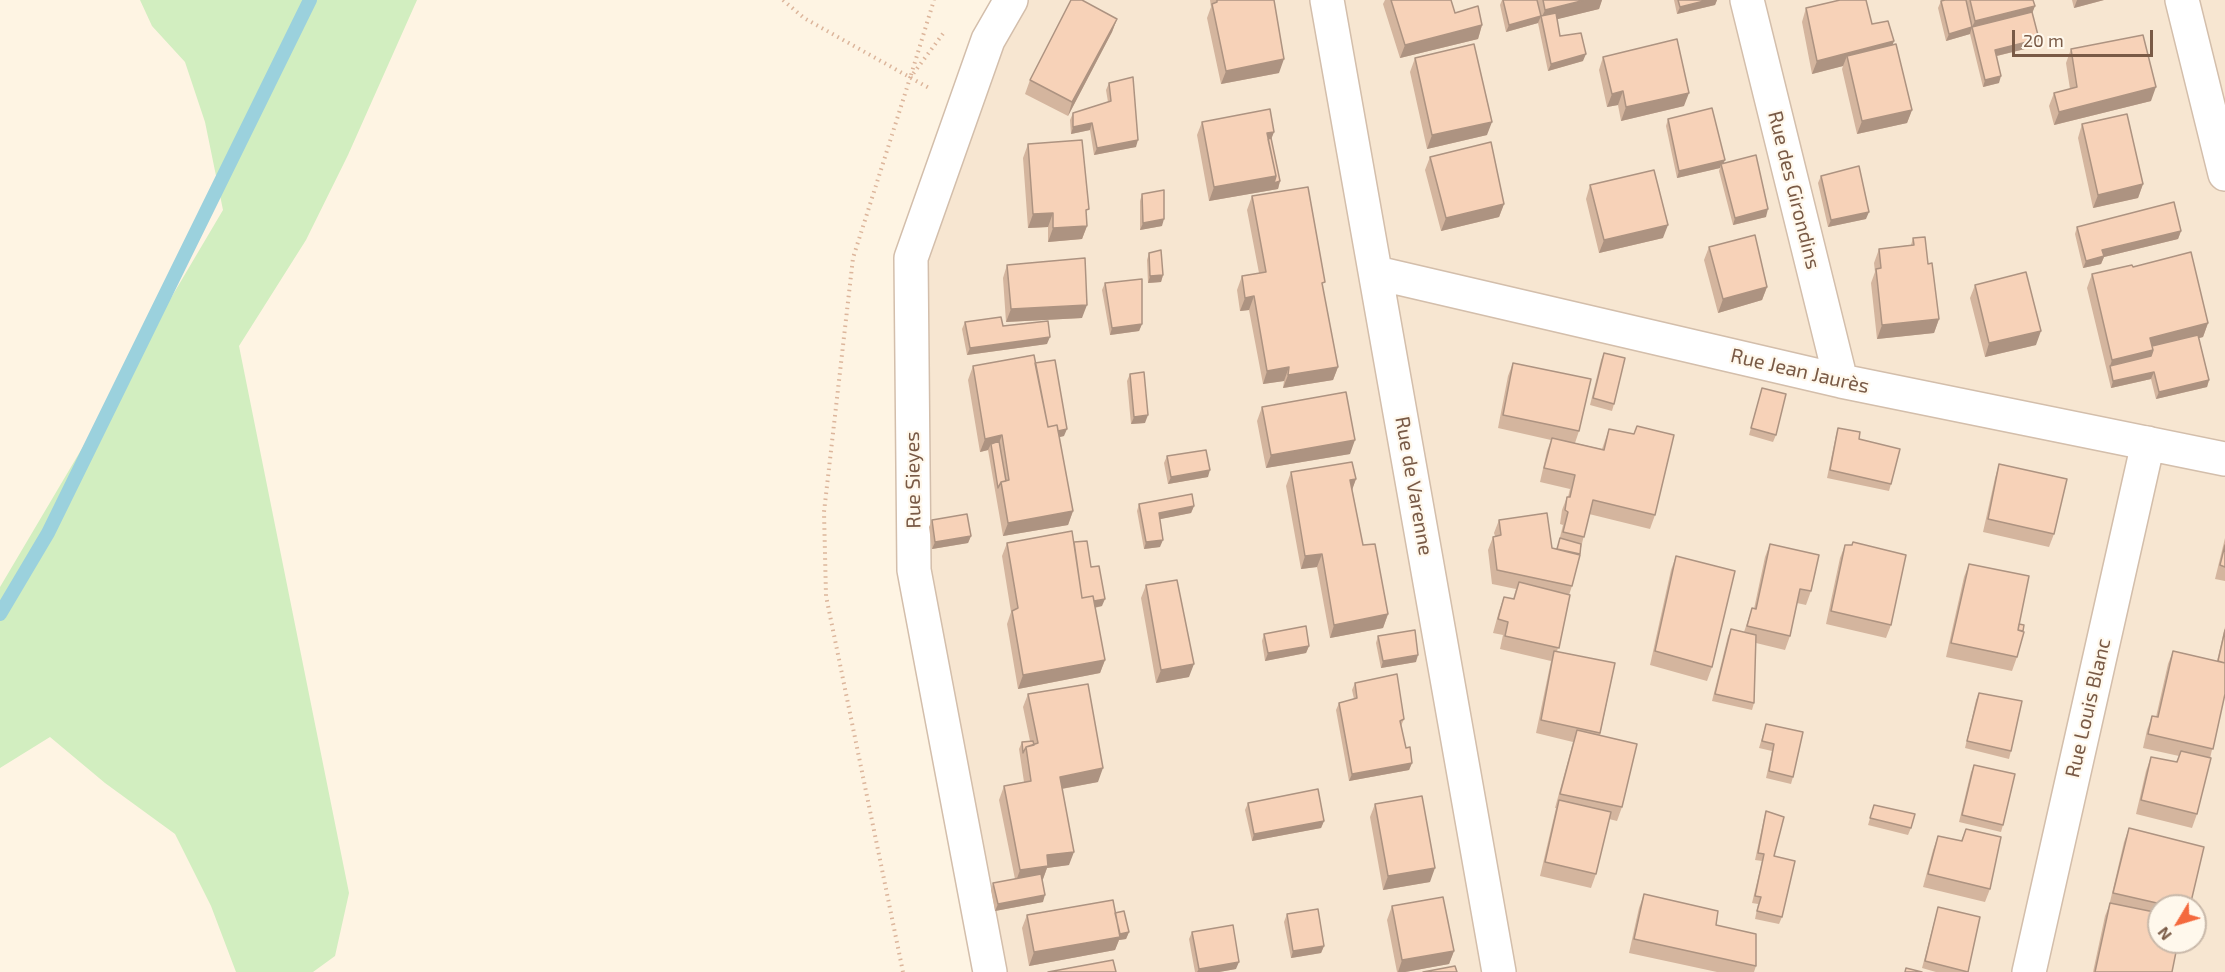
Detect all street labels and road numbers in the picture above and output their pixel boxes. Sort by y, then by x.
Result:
street label: Rue des Girondins [1763,108,1825,272]
street label: Rue Jean Jaurès [1728,343,1872,399]
street label: Rue de Varenne [1390,415,1438,557]
street label: Rue Sieyes [900,431,926,529]
street label: Rue Louis Blanc [2060,636,2116,780]

